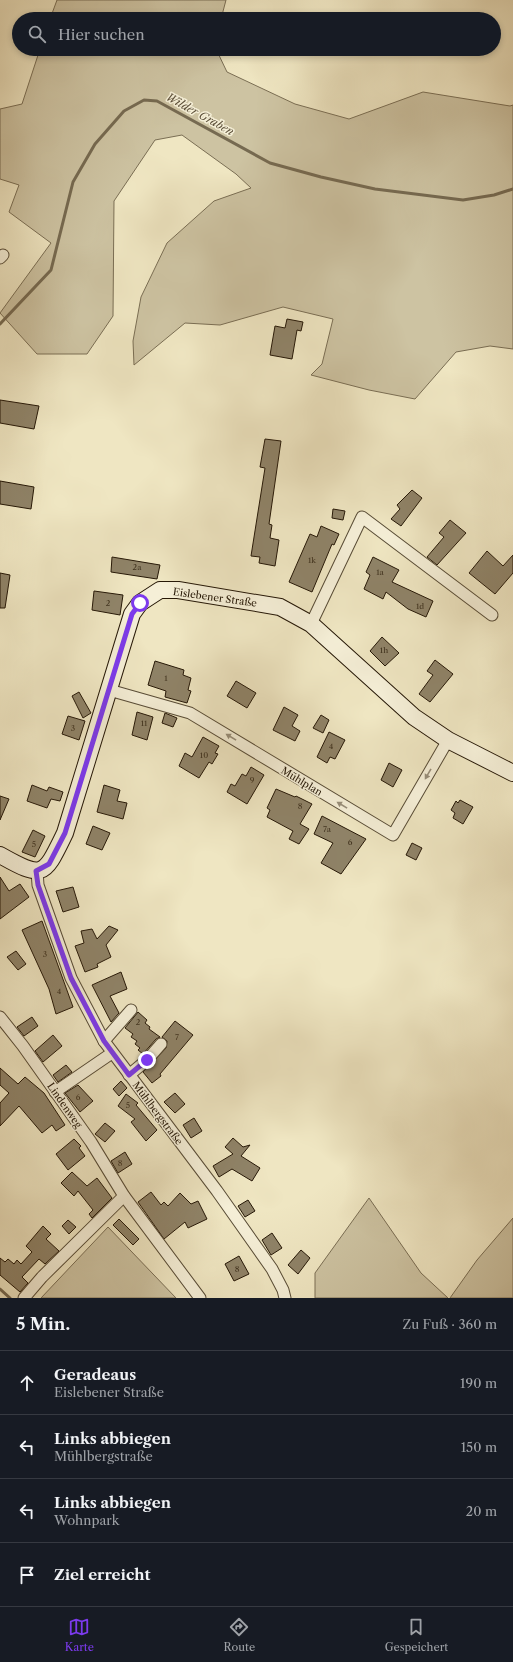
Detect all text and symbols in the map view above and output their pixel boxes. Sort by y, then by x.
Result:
search box [12,12,501,56]
icon: search [26,23,48,45]
text: Hier suchen [58,25,145,44]
water label: Wilder Graben [164,90,237,139]
house number: 1k [308,555,316,565]
house number: 2a [133,562,142,572]
house number: 1a [376,567,385,577]
street label: Eislebener Straße [172,585,258,610]
route start [131,594,149,612]
house number: 2 [106,598,111,608]
house number: 1d [416,601,424,611]
house number: 1h [380,645,388,655]
house number: 1 [164,673,168,683]
house number: 11 [141,718,148,728]
house number: 3 [71,723,75,733]
one-way arrow [225,734,237,741]
house number: 4 [329,741,334,751]
house number: 10 [200,750,208,760]
street label: Mühlplan [279,764,325,799]
one-way arrow [425,768,432,780]
house number: 9 [250,775,255,785]
house number: 8 [298,801,303,811]
one-way arrow [336,801,348,808]
house number: 7a [323,824,332,834]
house number: 6 [348,837,353,847]
house number: 5 [32,839,36,849]
house number: 3 [43,949,47,959]
house number: 4 [57,986,62,996]
house number: 2 [136,1017,141,1027]
house number: 7 [175,1032,179,1042]
route end [138,1051,156,1069]
street label: Mühlbergstraße [130,1079,186,1148]
street label: Lindenweg [44,1080,85,1131]
house number: 6 [76,1092,81,1102]
house number: 5 [126,1100,130,1110]
house number: 8 [118,1158,123,1168]
house number: 8 [235,1264,240,1274]
text: 5 Min. [16,1314,70,1334]
text: Zu Fuß · 360 m [402,1316,497,1332]
text: Geradeaus [54,1365,136,1384]
icon: ahead [16,1372,38,1394]
text: 190 m [460,1375,497,1391]
text: Eislebener Straße [54,1384,164,1400]
text: Links abbiegen [54,1429,171,1448]
icon: left [16,1436,38,1458]
text: 150 m [461,1439,497,1455]
text: Mühlbergstraße [54,1448,153,1464]
text: Links abbiegen [54,1493,171,1512]
icon: left [16,1500,38,1522]
text: 20 m [466,1503,497,1519]
text: Wohnpark [54,1512,119,1528]
icon: arrive [16,1564,38,1586]
text: Ziel erreicht [54,1565,150,1584]
tab: Karte [65,1616,94,1654]
tab: Route [224,1616,255,1654]
tab: Gespeichert [385,1616,448,1654]

